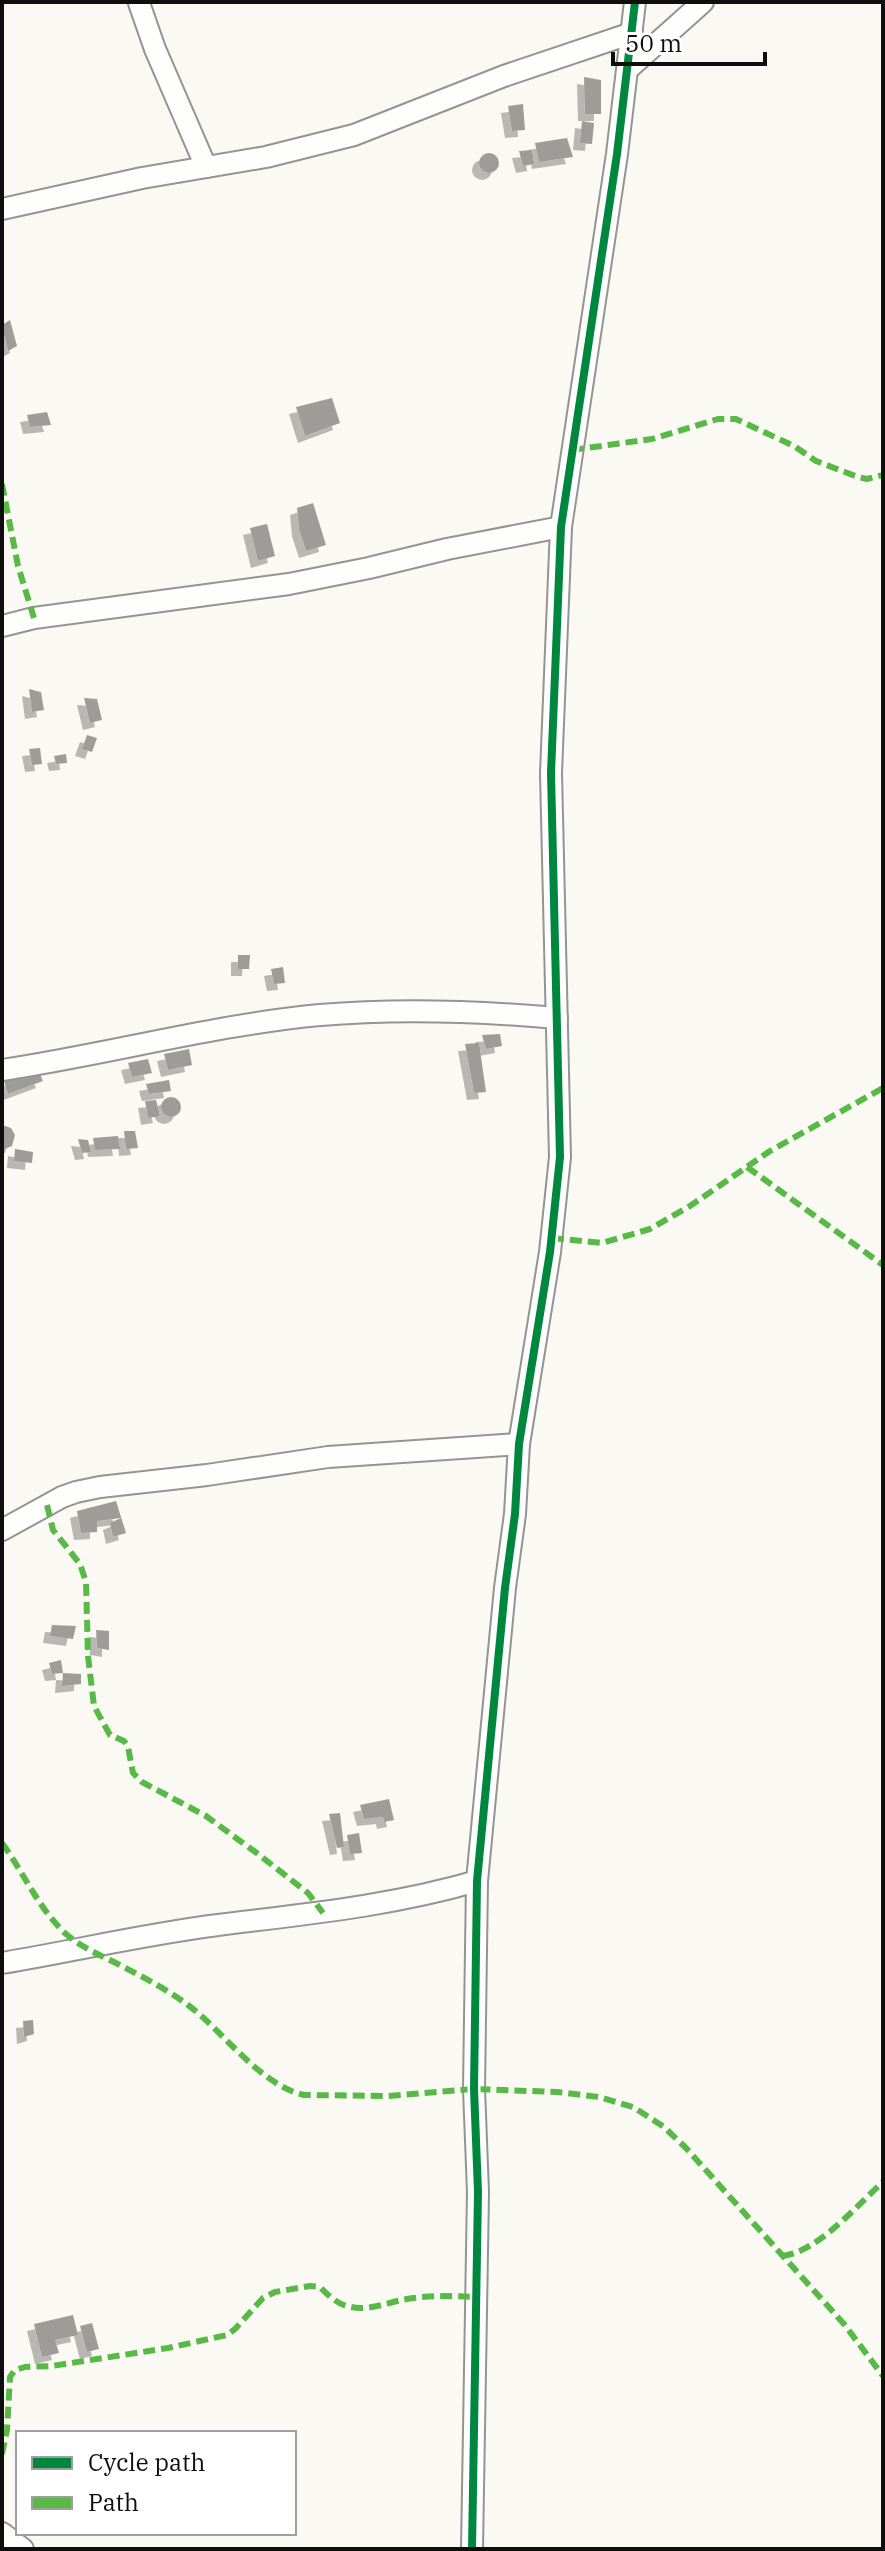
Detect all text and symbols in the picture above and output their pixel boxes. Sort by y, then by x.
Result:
scale bar [613,16,765,66]
text: 50 m [625,27,682,59]
legend [16,2431,296,2535]
text: Cycle path [88,2446,205,2478]
text: Path [88,2486,139,2518]

